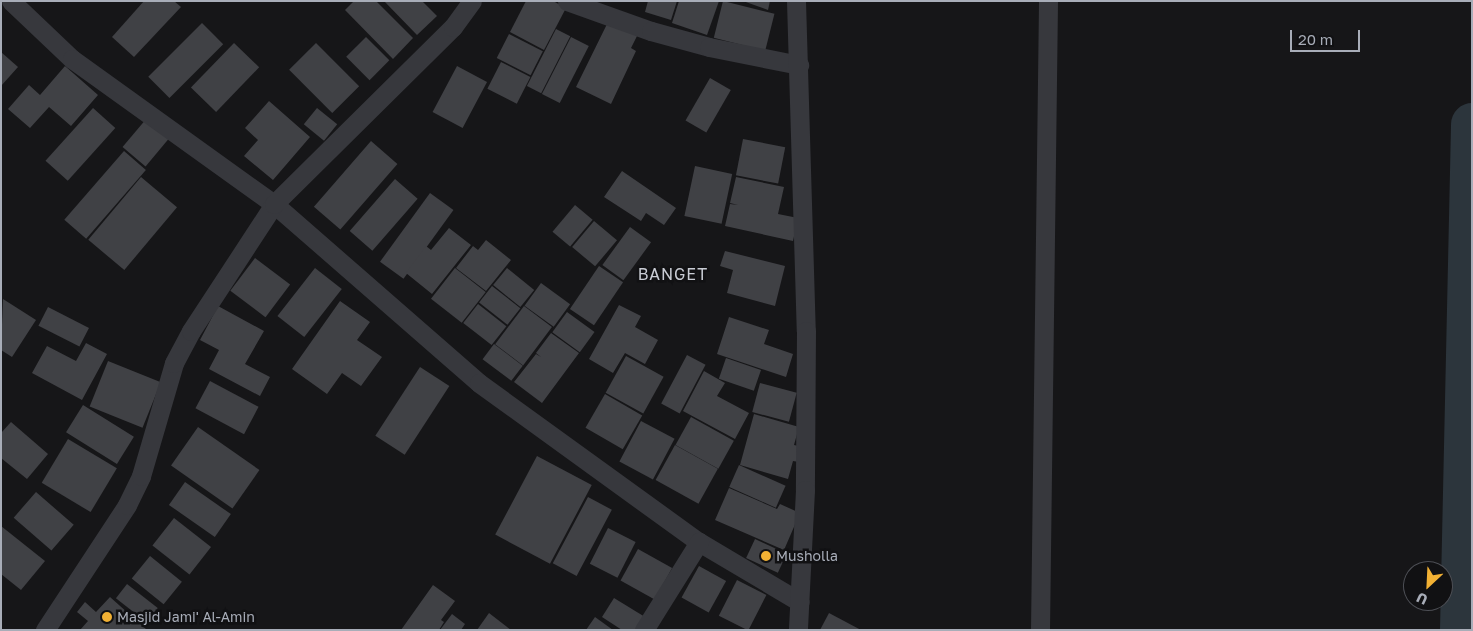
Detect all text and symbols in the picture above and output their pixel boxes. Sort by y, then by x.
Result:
scale bar [1293,20,1363,52]
text: 20 m [1298,30,1333,48]
district label: BANGET [637,264,709,284]
place label: Musholla [776,548,838,564]
marker: Musholla [760,550,772,562]
north arrow [1403,561,1453,611]
text: U [1414,589,1430,609]
place label: Masjid Jami' Al-Amin [117,609,255,625]
marker: Masjid Jami' Al-Amin [101,611,113,623]

